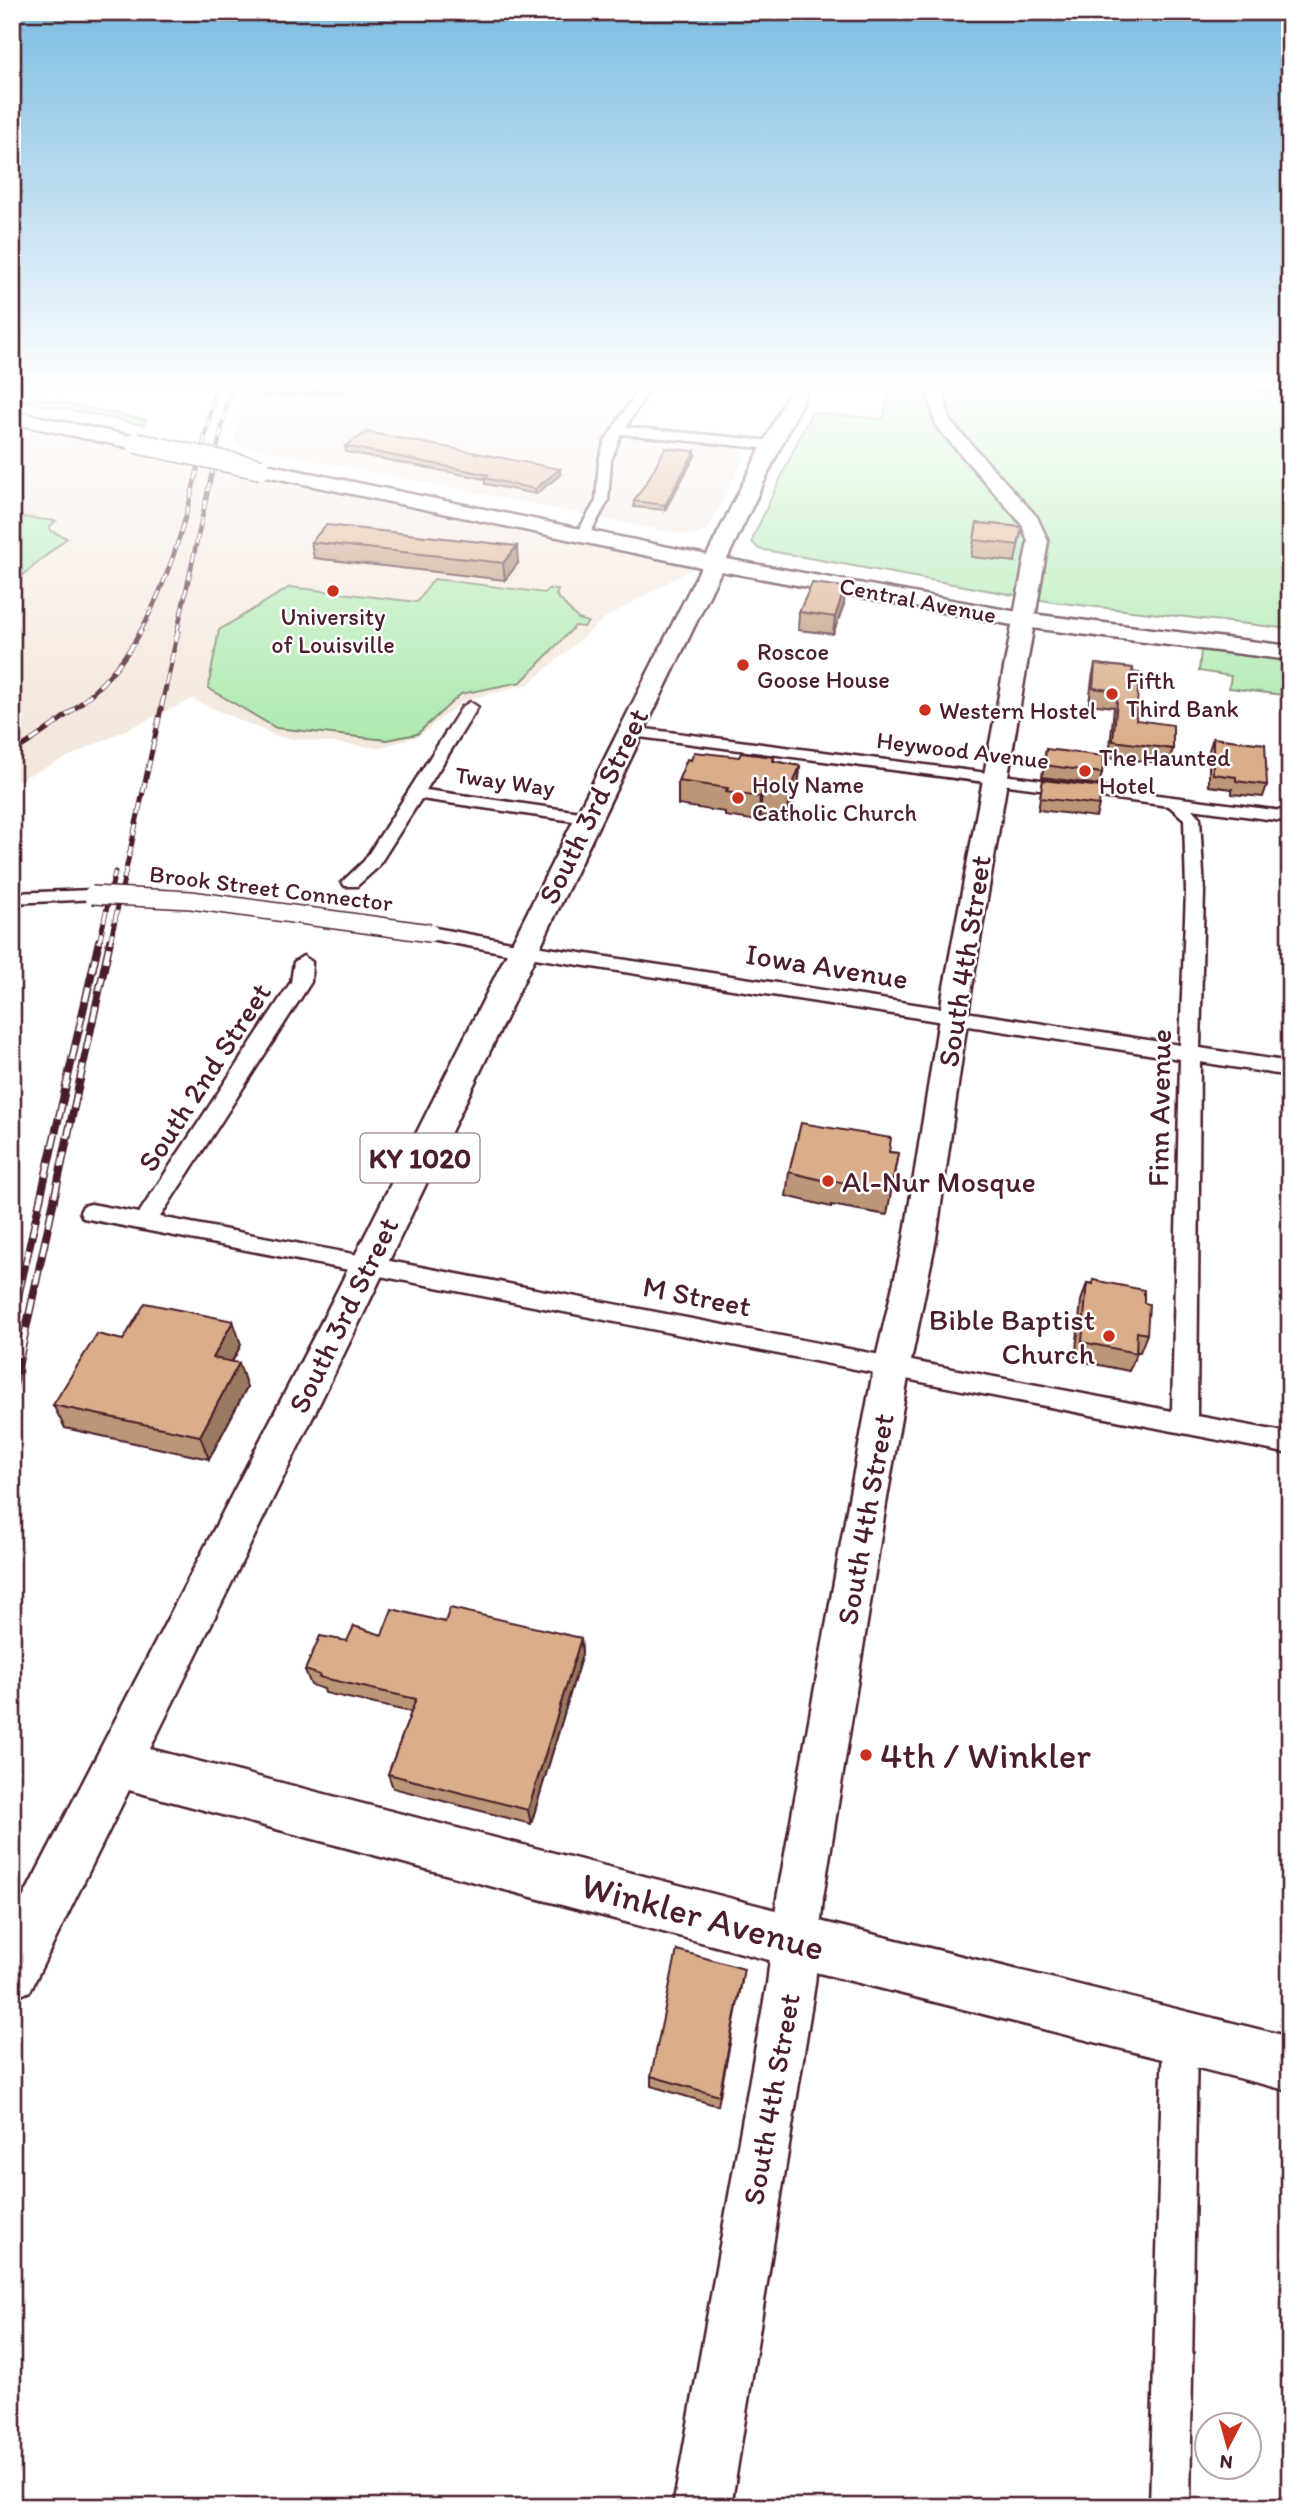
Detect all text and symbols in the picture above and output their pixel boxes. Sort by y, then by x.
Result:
street label: Central Avenue [837,571,999,629]
marker: University of Louisville [325,583,341,599]
place label: University of Louisville [271,602,395,659]
place label: Roscoe Goose House [757,637,890,694]
marker: Roscoe Goose House [735,657,751,673]
place label: Fifth Third Bank [1126,666,1239,723]
marker: Fifth Third Bank [1104,686,1120,702]
place label: Western Hostel [939,696,1097,725]
street label: South 3rd Street [530,702,656,910]
marker: Western Hostel [917,702,933,718]
street label: Heywood Avenue [875,725,1051,775]
place label: The Haunted Hotel [1099,743,1231,800]
street label: Tway Way [453,760,557,802]
marker: The Haunted Hotel [1077,763,1093,779]
place label: Holy Name Catholic Church [752,770,917,827]
marker: Holy Name Catholic Church [730,790,746,806]
street label: South 4th Street [929,852,999,1070]
street label: Brook Street Connector [148,859,395,917]
street label: Iowa Avenue [743,935,911,997]
street label: South 2nd Street [129,976,279,1178]
street label: Finn Avenue [1139,1029,1179,1187]
road number: KY 1020 [360,1134,480,1182]
place label: Al-Nur Mosque [842,1163,1036,1200]
marker: Al-Nur Mosque [820,1173,836,1189]
street label: South 3rd Street [280,1211,406,1419]
street label: M Street [640,1267,754,1325]
place label: Bible Baptist Church [929,1301,1095,1372]
marker: Bible Baptist Church [1101,1328,1117,1344]
street label: South 4th Street [828,1410,902,1628]
place label: 4th / Winkler [880,1733,1091,1777]
marker: 4th / Winkler [858,1747,874,1763]
street label: Winkler Avenue [577,1862,829,1970]
street label: South 4th Street [734,1990,808,2208]
north arrow [1194,2410,1264,2480]
text: N [1219,2450,1234,2475]

